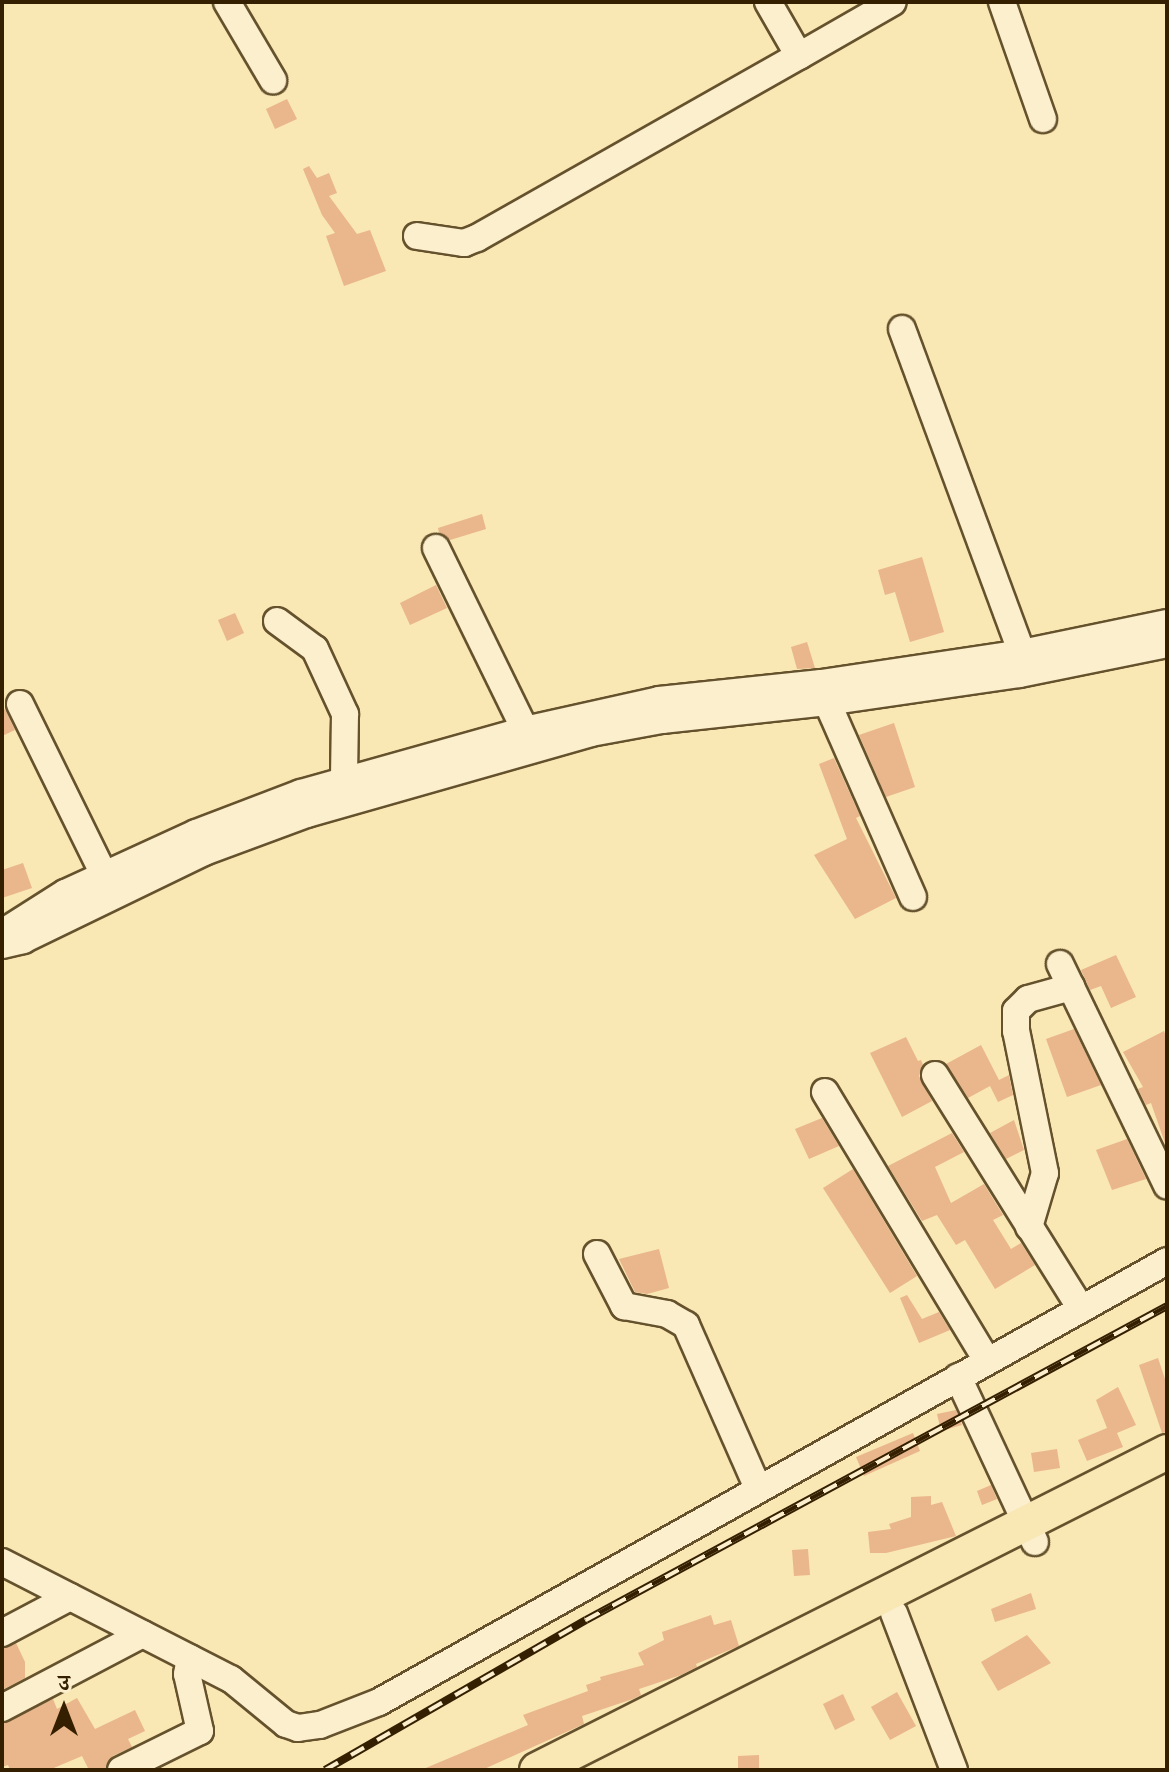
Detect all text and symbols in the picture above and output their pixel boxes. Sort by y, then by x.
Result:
north arrow [24,1668,104,1748]
text: उ [58,1670,70,1697]

